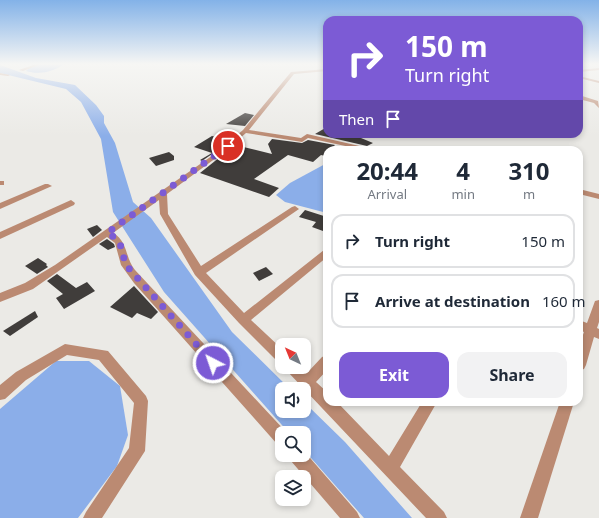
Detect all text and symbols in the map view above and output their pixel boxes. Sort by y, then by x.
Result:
text: 150 m [405,27,488,65]
icon: right [339,32,391,84]
text: Turn right [405,63,489,87]
icon: arrive [382,108,404,130]
text: Then [339,109,374,129]
pin [211,129,245,163]
icon: arrive [217,135,239,157]
text: 20:44 [356,154,418,187]
text: 4 [456,154,470,187]
text: 310 [508,154,550,187]
text: Arrival [367,185,407,203]
text: min [451,185,475,203]
text: m [523,185,535,203]
icon: right [341,230,363,252]
text: Turn right [375,231,450,251]
text: 150 m [521,231,565,251]
icon: arrive [341,290,363,312]
text: Arrive at destination [375,291,530,311]
text: 160 m [542,291,586,311]
north arrow [275,338,311,374]
map controls [275,338,311,506]
position arrow [192,342,234,384]
button: Exit [339,352,449,398]
button: Share [457,352,567,398]
button: sound [275,382,311,418]
button: search [275,426,311,462]
button: layers [275,470,311,506]

